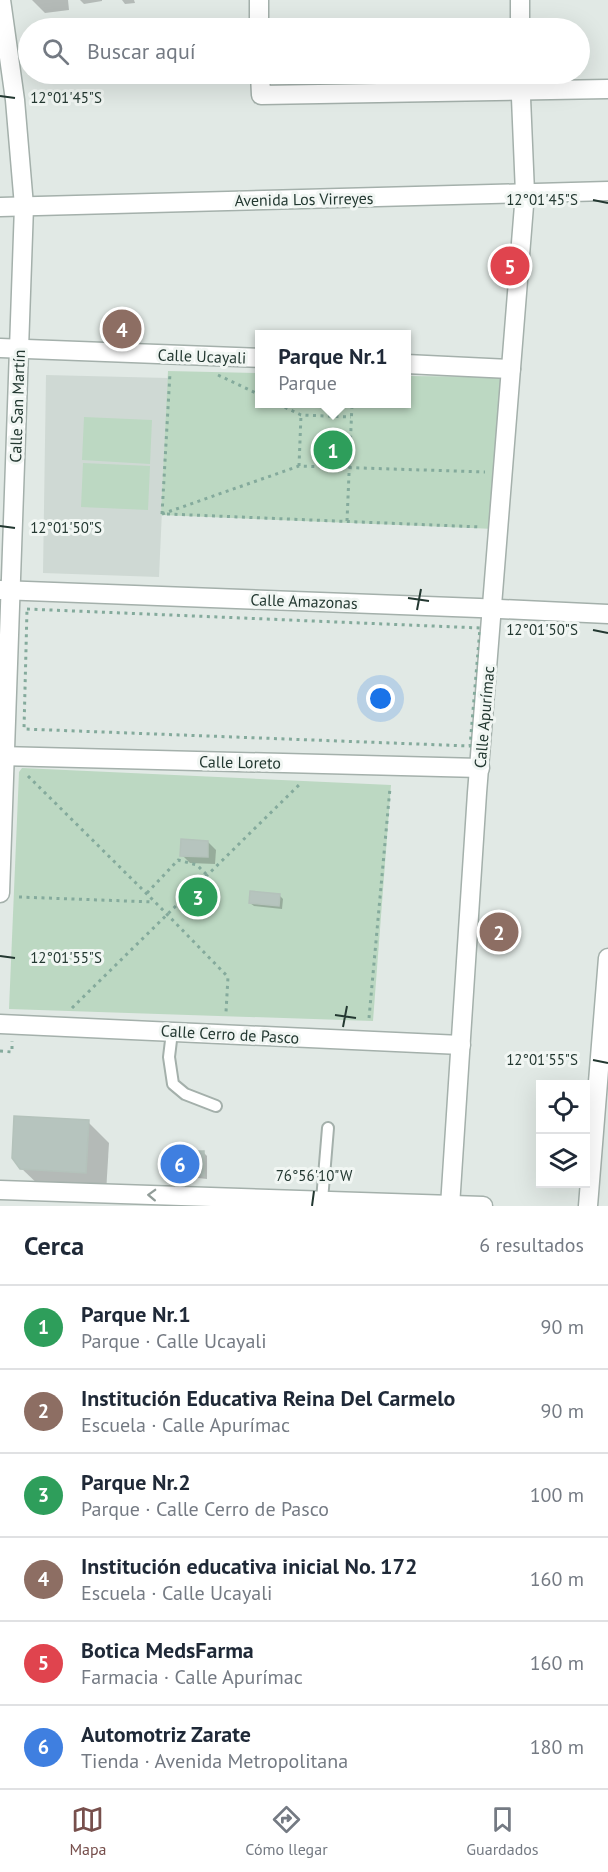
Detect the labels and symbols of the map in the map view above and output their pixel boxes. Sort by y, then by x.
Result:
text: 12°01'45"S [30,88,102,107]
street label: Avenida Los Virreyes [234,188,374,210]
text: 12°01'45"S [506,190,578,209]
pin: 5 [490,244,530,288]
pin: 4 [102,306,142,352]
street label: Calle Ucayali [157,344,247,368]
street label: Calle San Martín [5,349,29,463]
pin: 1 [314,428,352,472]
text: 12°01'50"S [30,518,102,537]
street label: Calle Amazonas [250,589,358,613]
text: 12°01'50"S [506,620,578,639]
street label: Calle Apurímac [470,665,498,769]
your location [366,684,395,713]
street label: Calle Loreto [199,751,281,773]
pin: 3 [178,874,218,920]
pin: 2 [480,910,518,954]
text: 12°01'55"S [30,948,102,967]
street label: Calle Cerro de Pasco [160,1020,300,1048]
text: 12°01'55"S [506,1050,578,1069]
pin: 6 [160,1142,200,1186]
text: 76°56'10"W [276,1166,353,1185]
one-way arrow [147,1188,156,1201]

